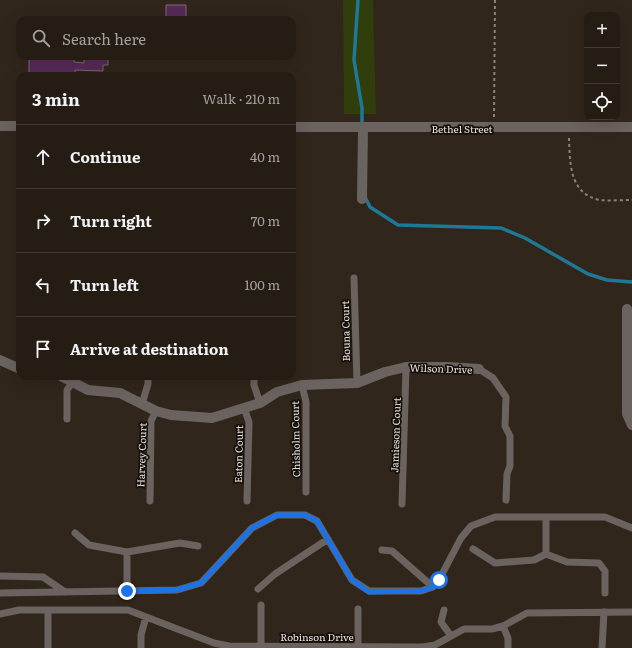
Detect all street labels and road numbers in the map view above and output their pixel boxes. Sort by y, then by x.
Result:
street label: Bethel Street [431,121,493,136]
street label: Bouna Court [337,301,353,361]
street label: Wilson Drive [409,359,473,377]
street label: Jamieson Court [386,397,404,473]
street label: Chisholm Court [287,401,303,477]
street label: Harvey Court [132,422,150,488]
street label: Eaton Court [230,425,246,483]
street label: Robinson Drive [280,629,354,644]

